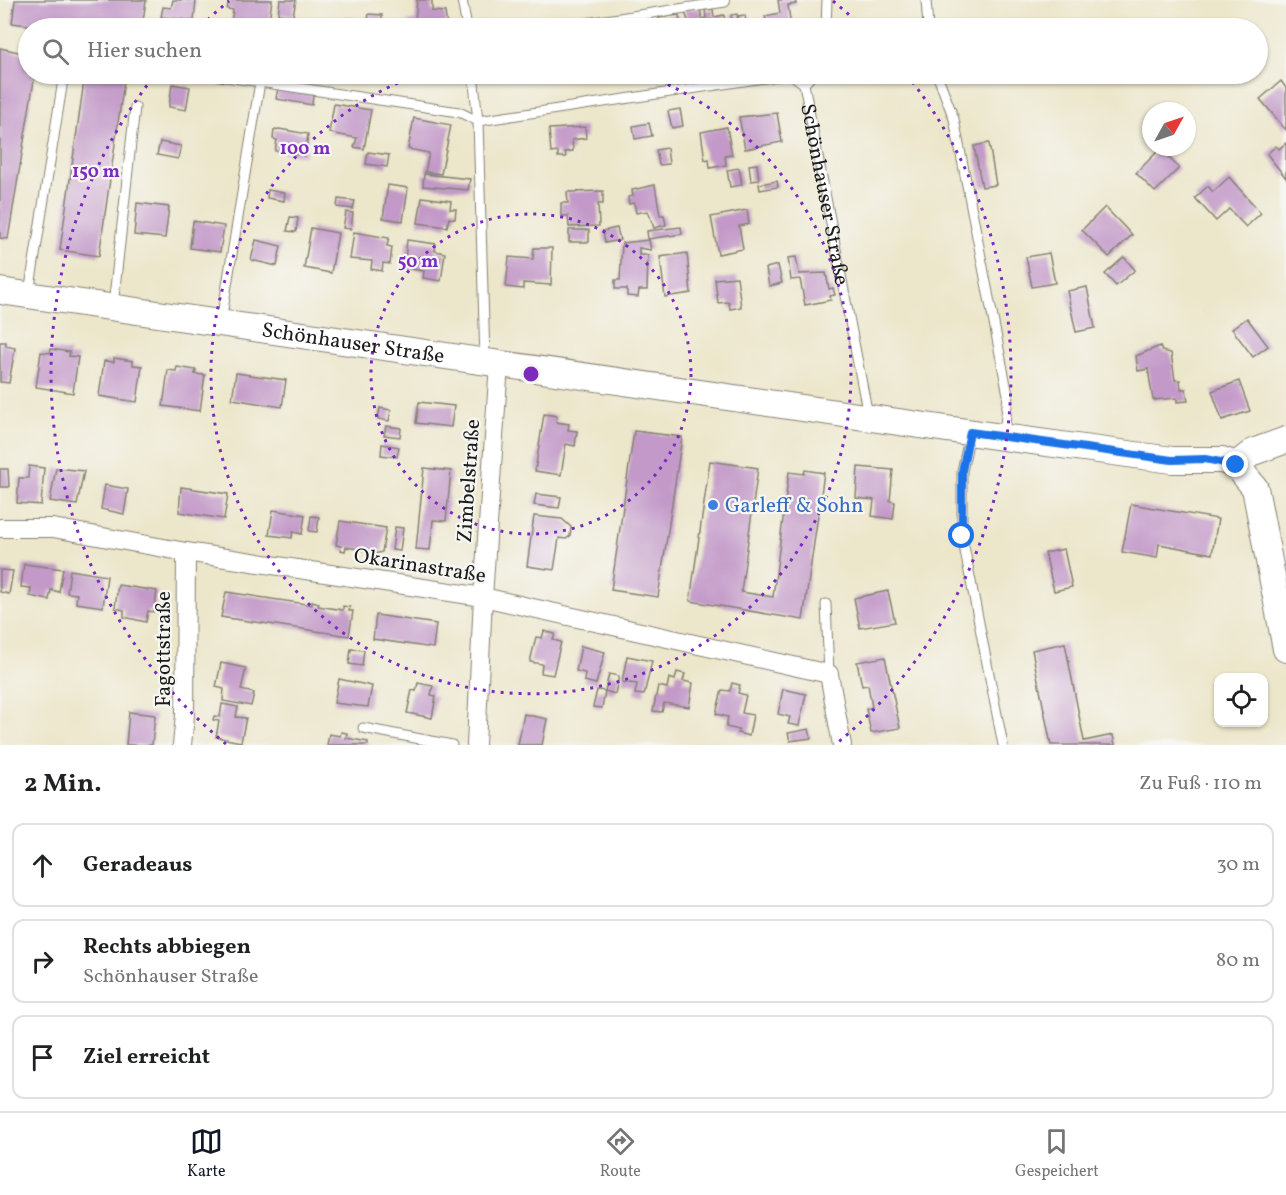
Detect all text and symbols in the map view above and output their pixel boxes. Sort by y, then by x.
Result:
search box [18,18,1268,84]
icon: search [39,35,72,68]
text: Hier suchen [87,36,202,67]
street label: Schönhauser Straße [792,101,856,288]
north arrow [1142,102,1196,156]
text: 100 m [280,137,330,162]
text: 150 m [72,160,120,185]
text: 50 m [398,250,438,275]
street label: Schönhauser Straße [260,316,446,372]
centre of rings [521,364,541,384]
street label: Zimbelstraße [451,418,488,544]
route end [1222,451,1248,477]
place label: Garleff & Sohn [725,492,864,521]
marker: Garleff & Sohn [706,498,720,512]
route start [948,522,974,548]
street label: Okarinastraße [352,542,488,591]
street label: Fagottstraße [150,591,179,707]
map controls [1214,673,1268,727]
button: locate [1214,673,1268,727]
text: 2 Min. [24,766,102,802]
text: Zu Fuß · 110 m [1139,770,1262,798]
icon: ahead [26,849,59,882]
text: Geradeaus [83,850,193,881]
text: 30 m [1216,851,1260,879]
text: Rechts abbiegen [83,932,251,963]
icon: right [26,945,59,978]
text: 80 m [1216,947,1260,975]
text: Schönhauser Straße [83,963,258,991]
icon: arrive [26,1041,59,1074]
text: Ziel erreicht [83,1042,210,1073]
tab: Karte [187,1125,226,1183]
tab: Route [600,1125,641,1183]
tab: Gespeichert [1015,1125,1099,1183]

